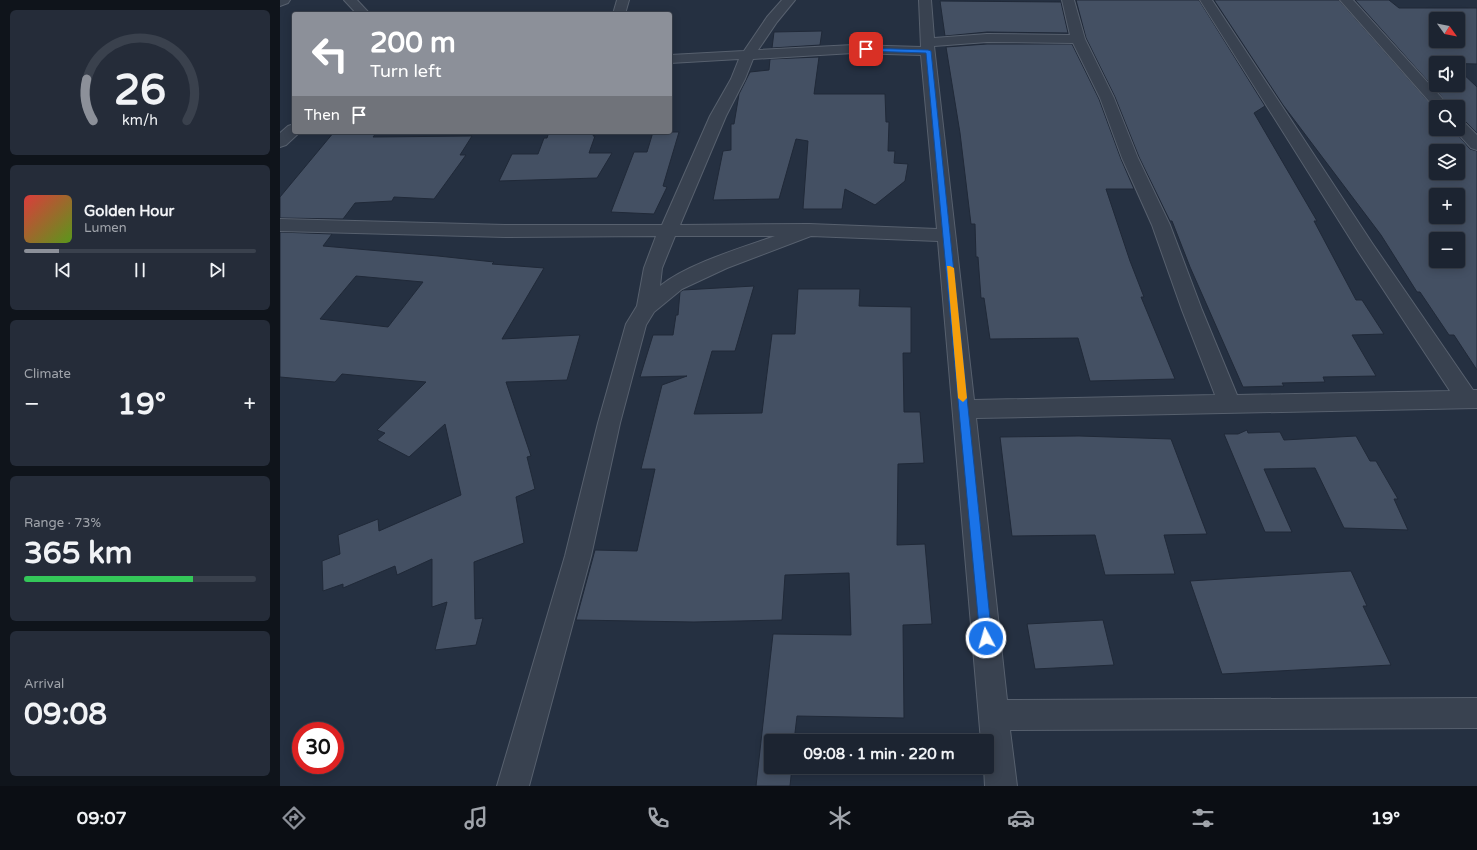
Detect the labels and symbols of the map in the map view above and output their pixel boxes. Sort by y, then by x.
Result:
north arrow [1429,12,1465,48]
pin [849,32,883,66]
position arrow [965,617,1007,659]
speed limit sign: 30 [292,722,344,774]

